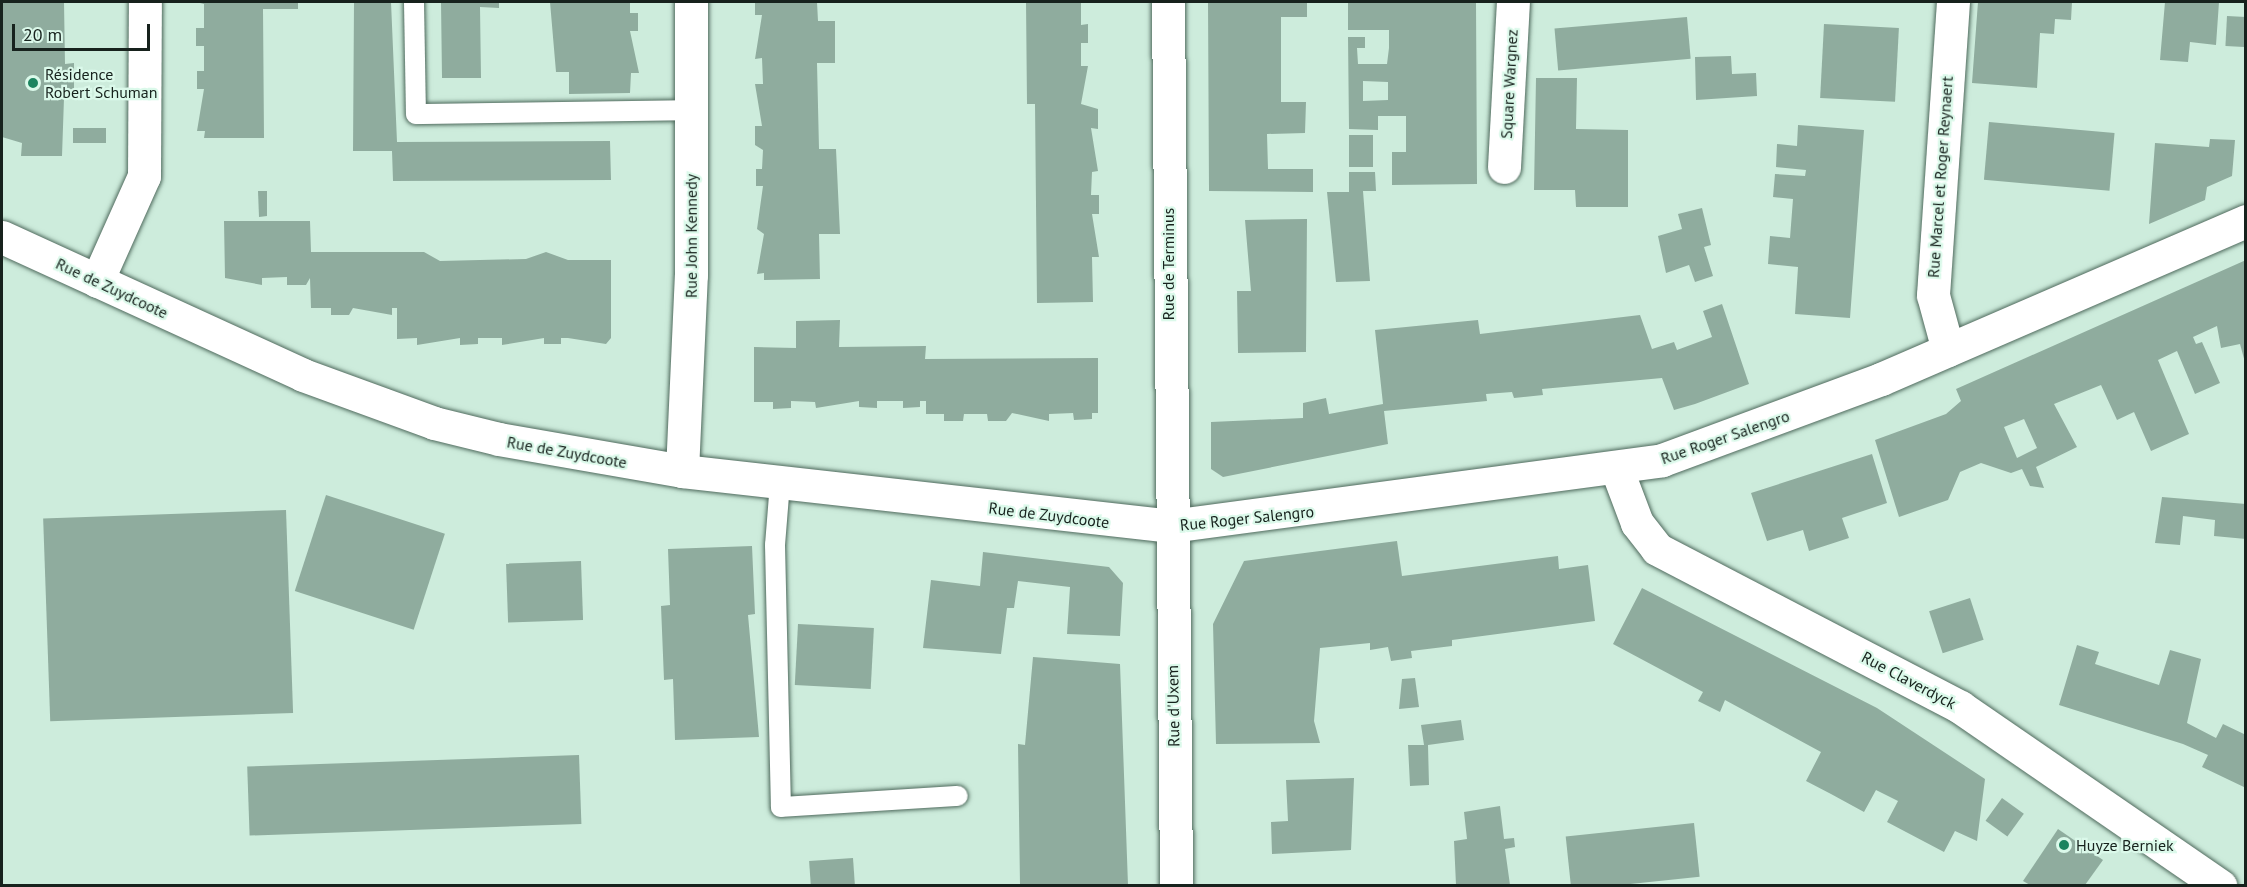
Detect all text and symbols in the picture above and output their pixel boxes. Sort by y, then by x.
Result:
scale bar [15,12,153,50]
text: 20 m [23,23,62,46]
street label: Square Wargnez [1497,29,1521,139]
place label: Résidence Robert Schuman [45,64,157,102]
marker: Résidence Robert Schuman [26,76,40,90]
street label: Rue Marcel et Roger Reynaert [1923,76,1957,278]
street label: Rue John Kennedy [681,174,701,298]
street label: Rue de Terminus [1158,207,1178,321]
street label: Rue de Zuydcoote [53,254,171,322]
street label: Rue Roger Salengro [1658,406,1792,468]
street label: Rue de Zuydcoote [505,432,629,472]
street label: Rue de Zuydcoote [987,498,1111,532]
street label: Rue Roger Salengro [1179,501,1315,535]
street label: Rue Claverdyck [1859,647,1959,713]
street label: Rue d'Uxem [1163,665,1183,747]
place label: Huyze Berniek [2076,835,2174,855]
marker: Huyze Berniek [2057,838,2071,852]

